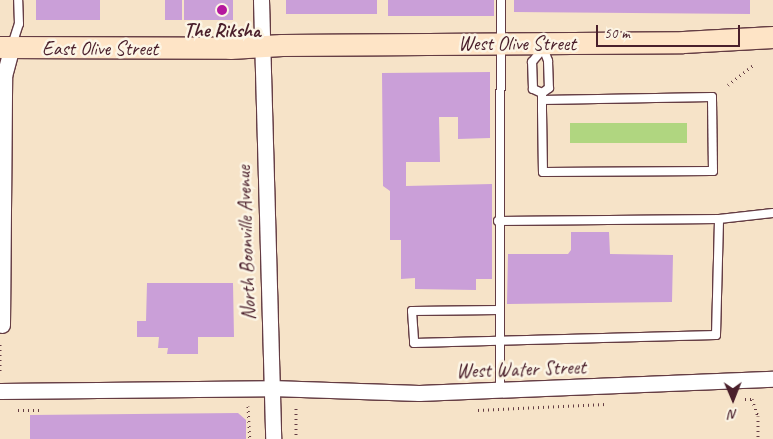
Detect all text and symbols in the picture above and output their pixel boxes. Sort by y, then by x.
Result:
marker: The Riksha [216,4,228,16]
scale bar [598,15,742,47]
place label: The Riksha [183,18,261,42]
text: 50 m [604,24,630,43]
street label: West Olive Street [458,31,576,55]
street label: East Olive Street [42,36,158,60]
street label: North Boonville Avenue [231,165,261,321]
street label: West Water Street [455,355,587,383]
north arrow [708,374,758,424]
text: N [729,406,738,423]

